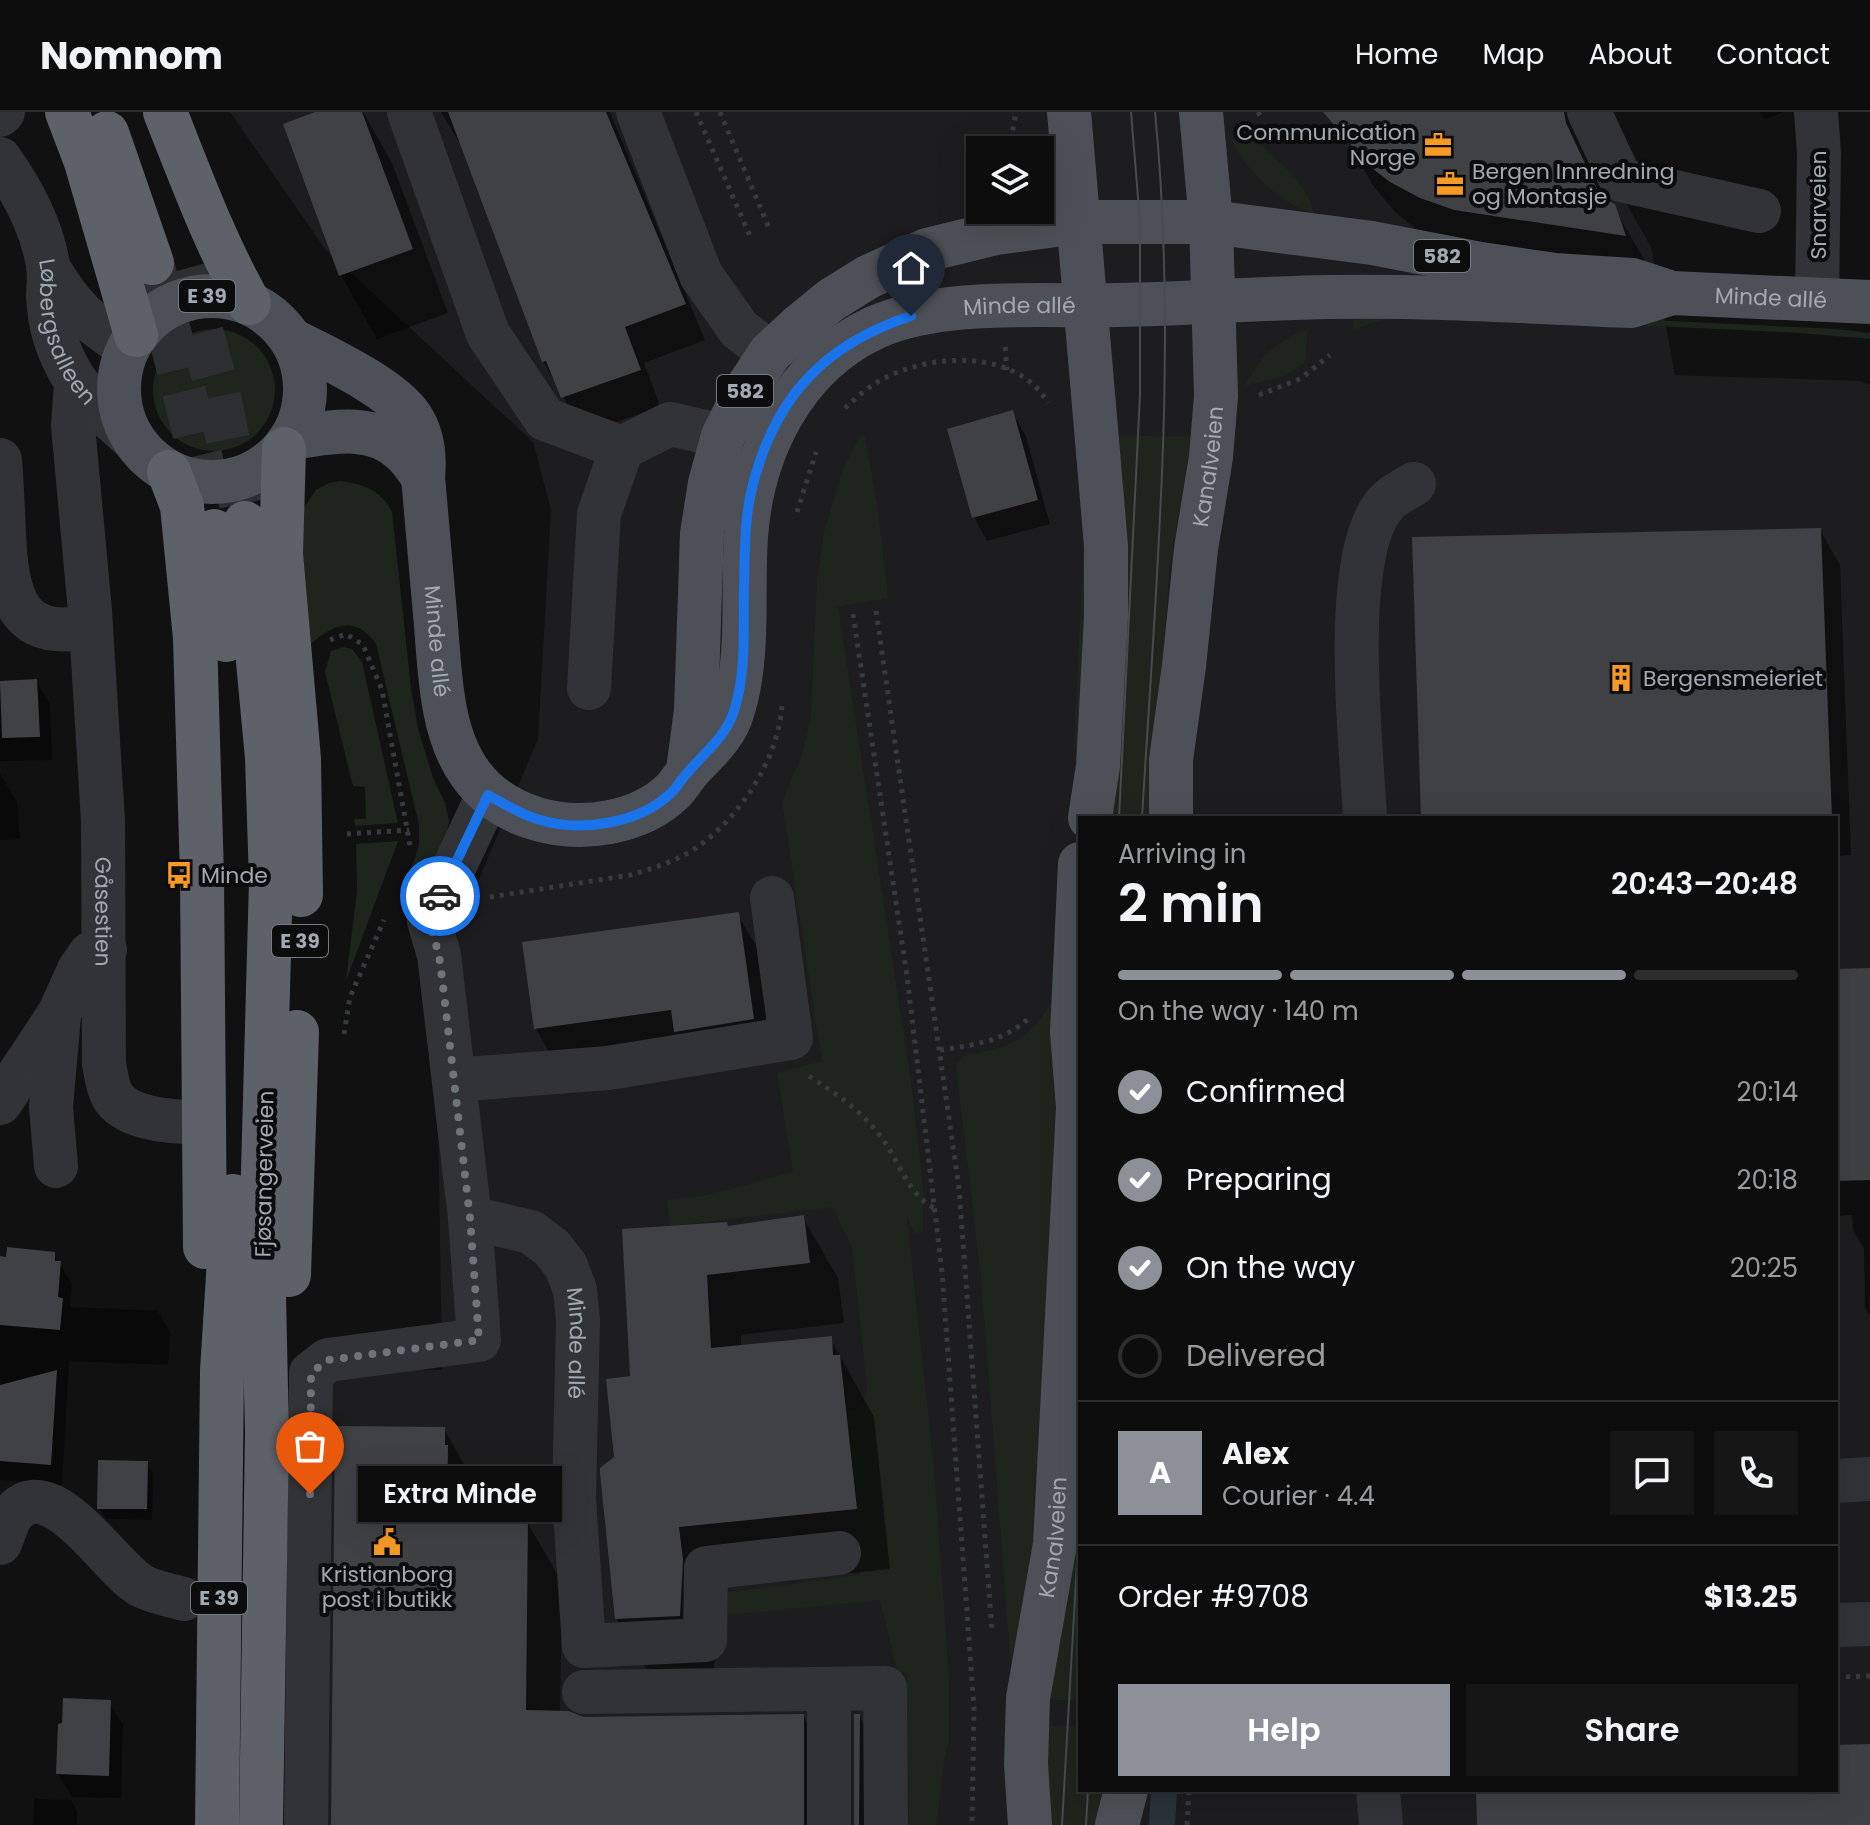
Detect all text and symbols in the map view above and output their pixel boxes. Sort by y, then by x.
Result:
text: Nomnom [40,29,223,82]
text: Home [1355,35,1438,74]
text: Map [1482,35,1544,74]
text: About [1588,35,1672,74]
text: Contact [1716,35,1830,74]
place label: Communication Norge [1236,117,1416,173]
office icon: Communication Norge [1423,130,1453,160]
map controls [966,136,1054,224]
button: layers [966,136,1054,224]
street label: Snarveien [1803,150,1834,260]
place label: Bergen Innredning og Montasje [1472,156,1675,212]
office icon: Bergen Innredning og Montasje [1435,169,1465,199]
pin [877,234,945,316]
road number: 582 [1414,240,1470,272]
icon: home [889,246,933,290]
street label: Løbergsalleen [31,256,103,412]
road number: E 39 [179,280,235,312]
street label: Minde allé [1714,280,1828,316]
street label: Minde allé [962,290,1076,323]
road number: 582 [717,375,773,407]
street label: Kanalveien [1185,405,1231,529]
street label: Minde allé [417,584,458,699]
building icon: Bergensmeieriet [1606,663,1636,693]
place label: Bergensmeieriet [1643,663,1823,694]
text: Arriving in [1118,836,1247,872]
courier [400,856,480,936]
street label: Gåsestien [87,857,119,967]
bus stop icon: Minde [164,860,194,890]
place label: Minde [201,860,268,891]
text: 20:43–20:48 [1611,862,1798,905]
text: 2 min [1118,867,1264,940]
icon: car [418,874,462,918]
road number: E 39 [272,925,328,957]
text: On the way · 140 m [1118,993,1359,1029]
icon: check [1118,1070,1162,1114]
text: Confirmed [1186,1070,1346,1113]
text: 20:14 [1737,1074,1798,1110]
street label: Fjøsangerveien [248,1090,281,1258]
icon: check [1118,1158,1162,1202]
text: Preparing [1186,1158,1332,1201]
text: 20:18 [1736,1162,1798,1198]
icon: check [1118,1246,1162,1290]
text: On the way [1186,1246,1355,1289]
text: 20:25 [1730,1250,1798,1286]
street label: Minde allé [559,1286,593,1399]
text: Delivered [1186,1334,1326,1377]
pin [276,1412,344,1494]
icon: bag [288,1424,332,1468]
button: chat [1610,1431,1694,1515]
button: phone [1714,1431,1798,1515]
text: Alex [1222,1432,1289,1475]
text: A [1149,1451,1171,1494]
callout: Extra Minde [358,1466,562,1522]
text: Extra Minde [383,1476,537,1512]
street label: Kanalveien [1031,1476,1075,1600]
text: Courier · 4.4 [1222,1478,1375,1514]
public building icon: Kristianborg post i butikk [372,1527,402,1557]
place label: Kristianborg post i butikk [321,1559,453,1615]
text: Order #9708 [1118,1575,1309,1618]
text: $13.25 [1704,1575,1798,1618]
road number: E 39 [191,1582,247,1614]
button: Help [1118,1684,1450,1776]
button: Share [1466,1684,1798,1776]

